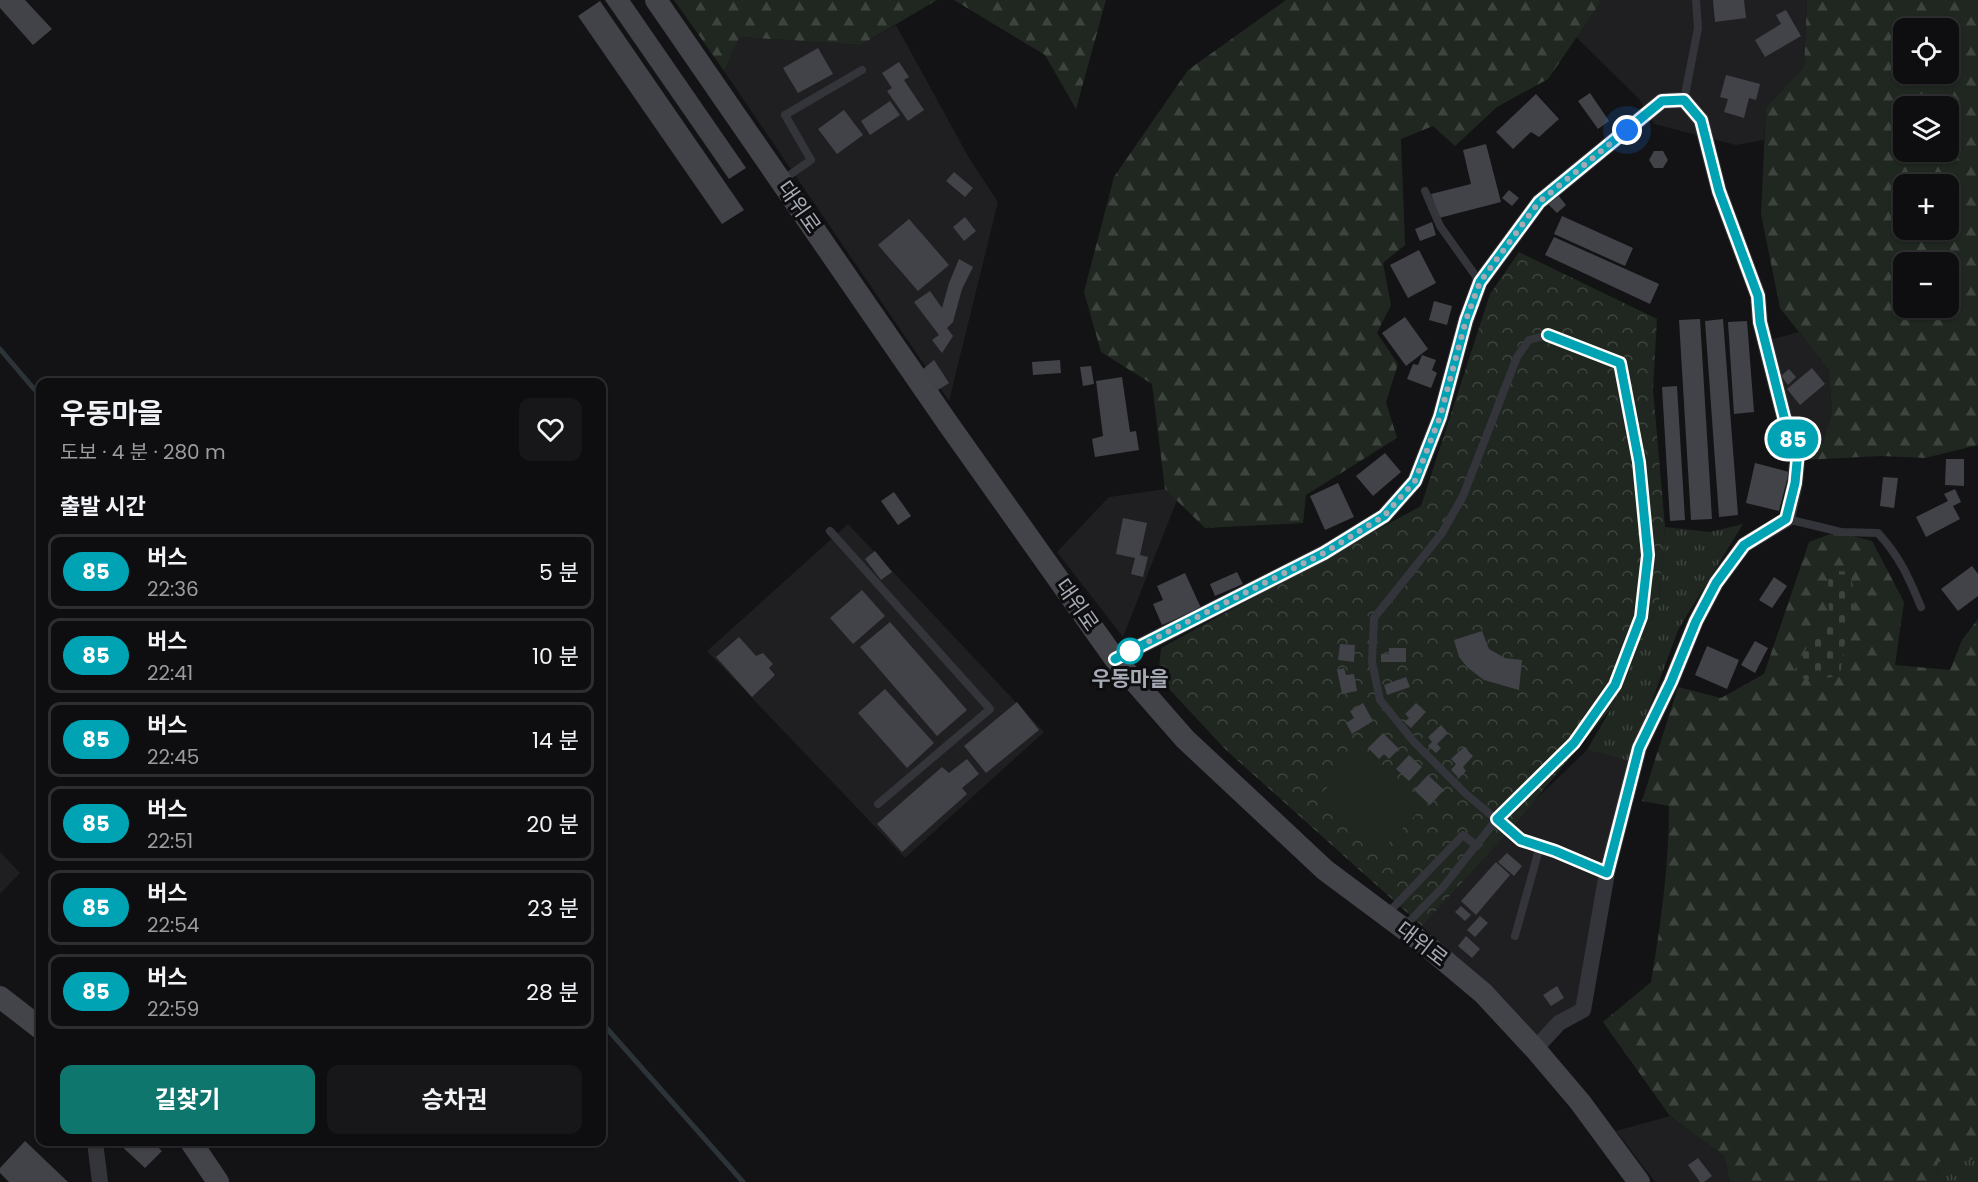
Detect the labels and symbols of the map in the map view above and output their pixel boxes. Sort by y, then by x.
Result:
your location [1612,115,1642,145]
street label: 대위로 [771,175,828,239]
line badge: 85 [1766,420,1820,458]
street label: 대위로 [1049,573,1106,637]
marker: 우동마을 [1117,638,1143,664]
place label: 우동마을 [1091,664,1169,693]
street label: 대위로 [1391,914,1454,973]

